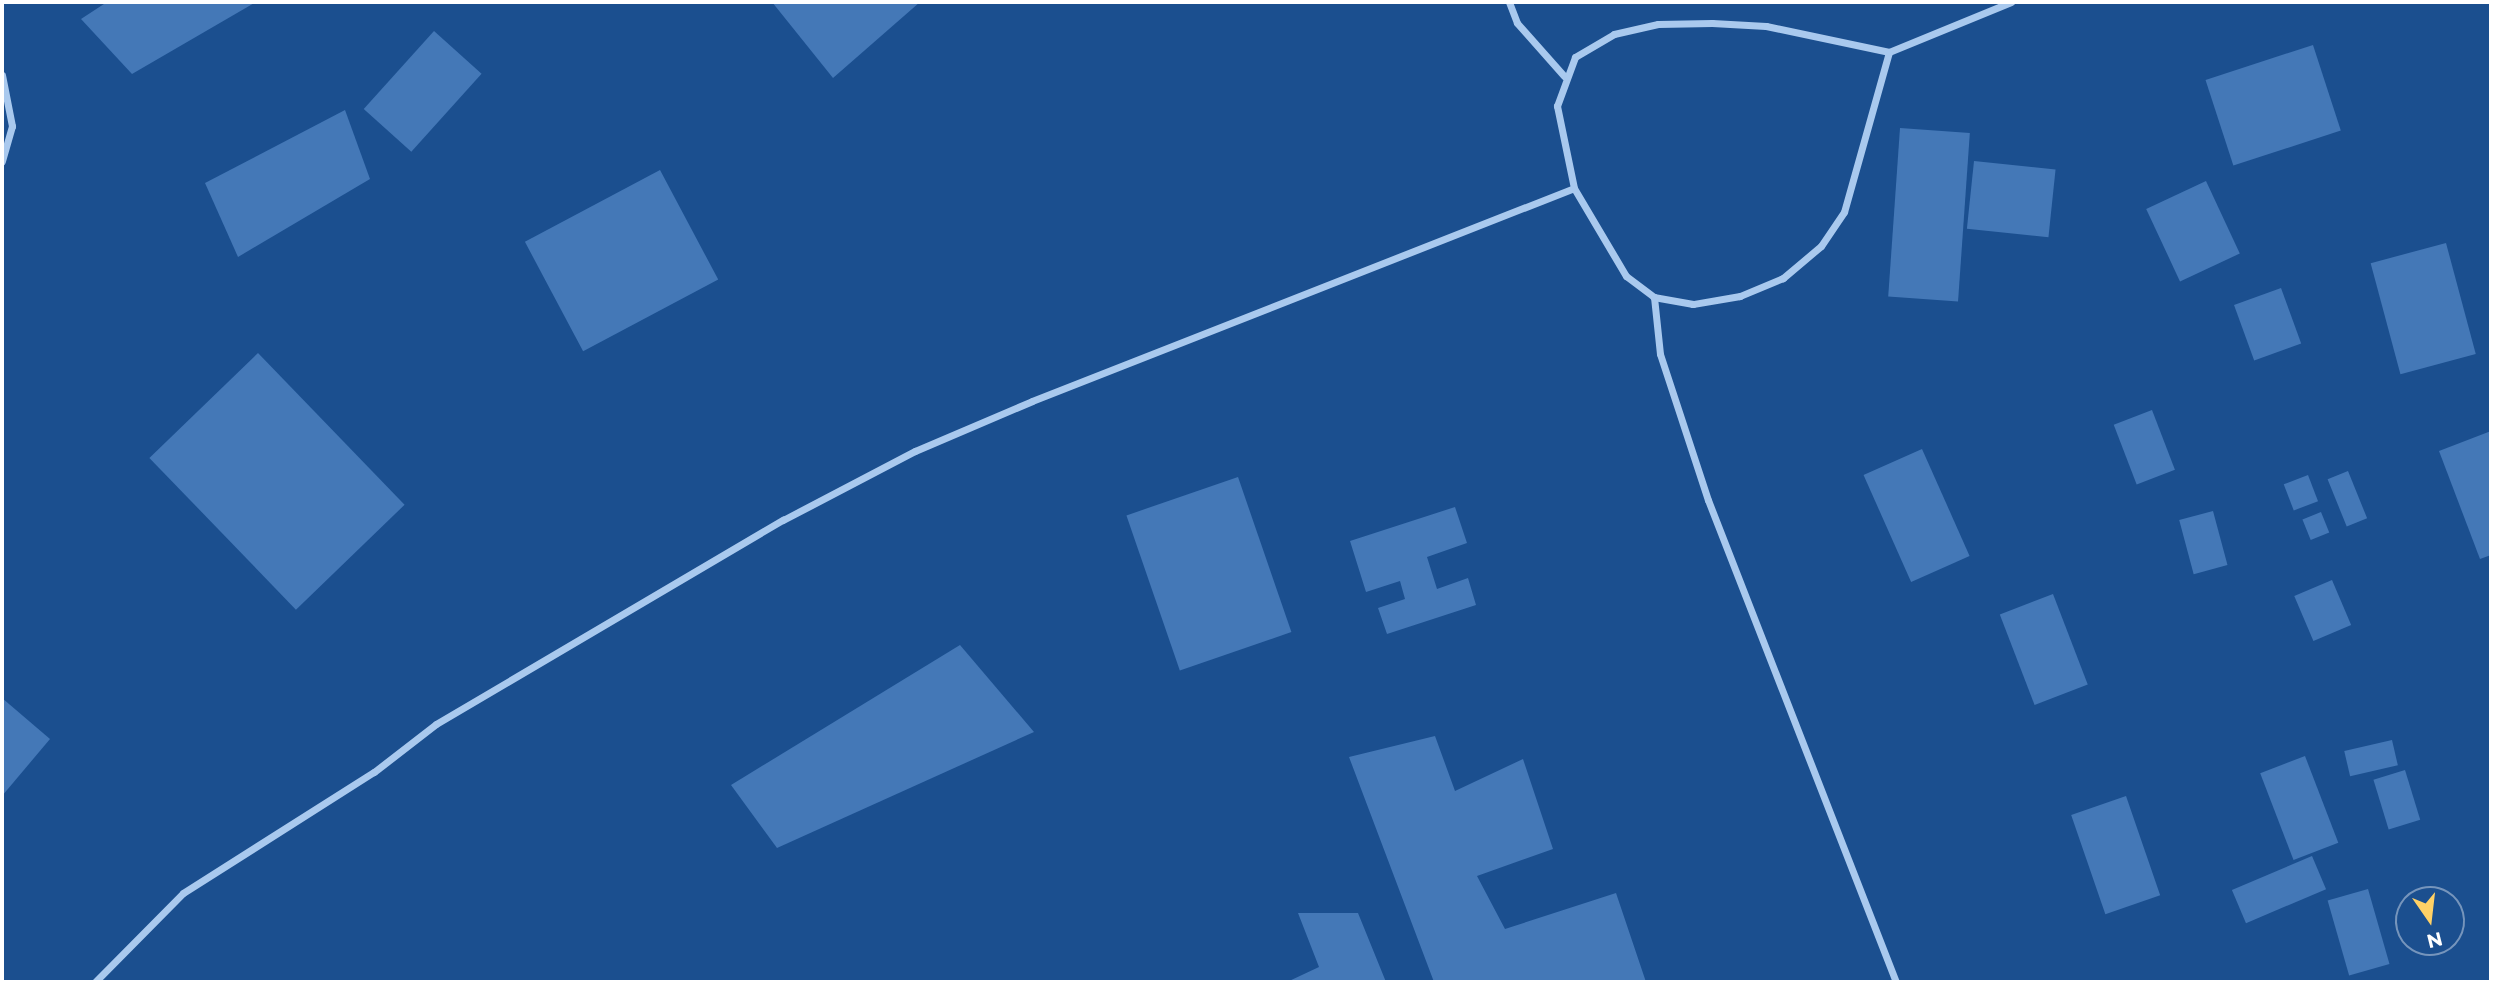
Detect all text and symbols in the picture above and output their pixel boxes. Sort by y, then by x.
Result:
north arrow [2395,886,2465,956]
text: N [2424,927,2445,953]

